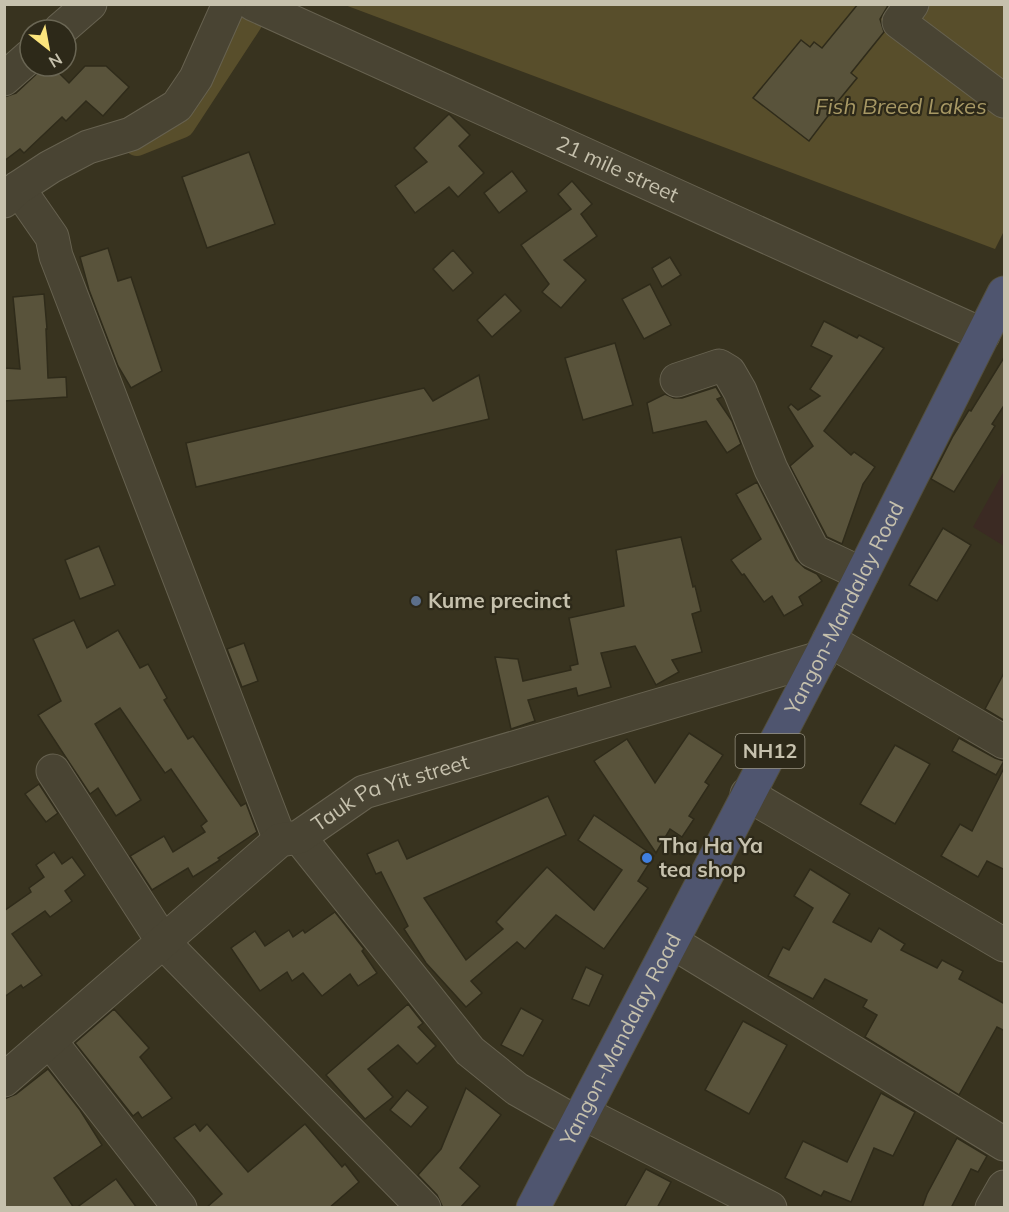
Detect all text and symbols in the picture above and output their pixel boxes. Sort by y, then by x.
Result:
north arrow [18,18,78,78]
text: N [45,49,66,73]
water label: Fish Breed Lakes [815,92,987,120]
street label: 21 mile street [552,129,683,207]
street label: Yangon-Mandalay Road [778,497,909,720]
place label: Kume precinct [428,587,570,613]
marker: Kume precinct [409,594,423,608]
road number: NH12 [736,734,804,768]
street label: Tauk Pa Yit street [306,748,472,836]
place label: Tha Ha Ya tea shop [659,832,763,882]
marker: Tha Ha Ya tea shop [640,851,654,865]
street label: Yangon-Mandalay Road [553,928,686,1151]

